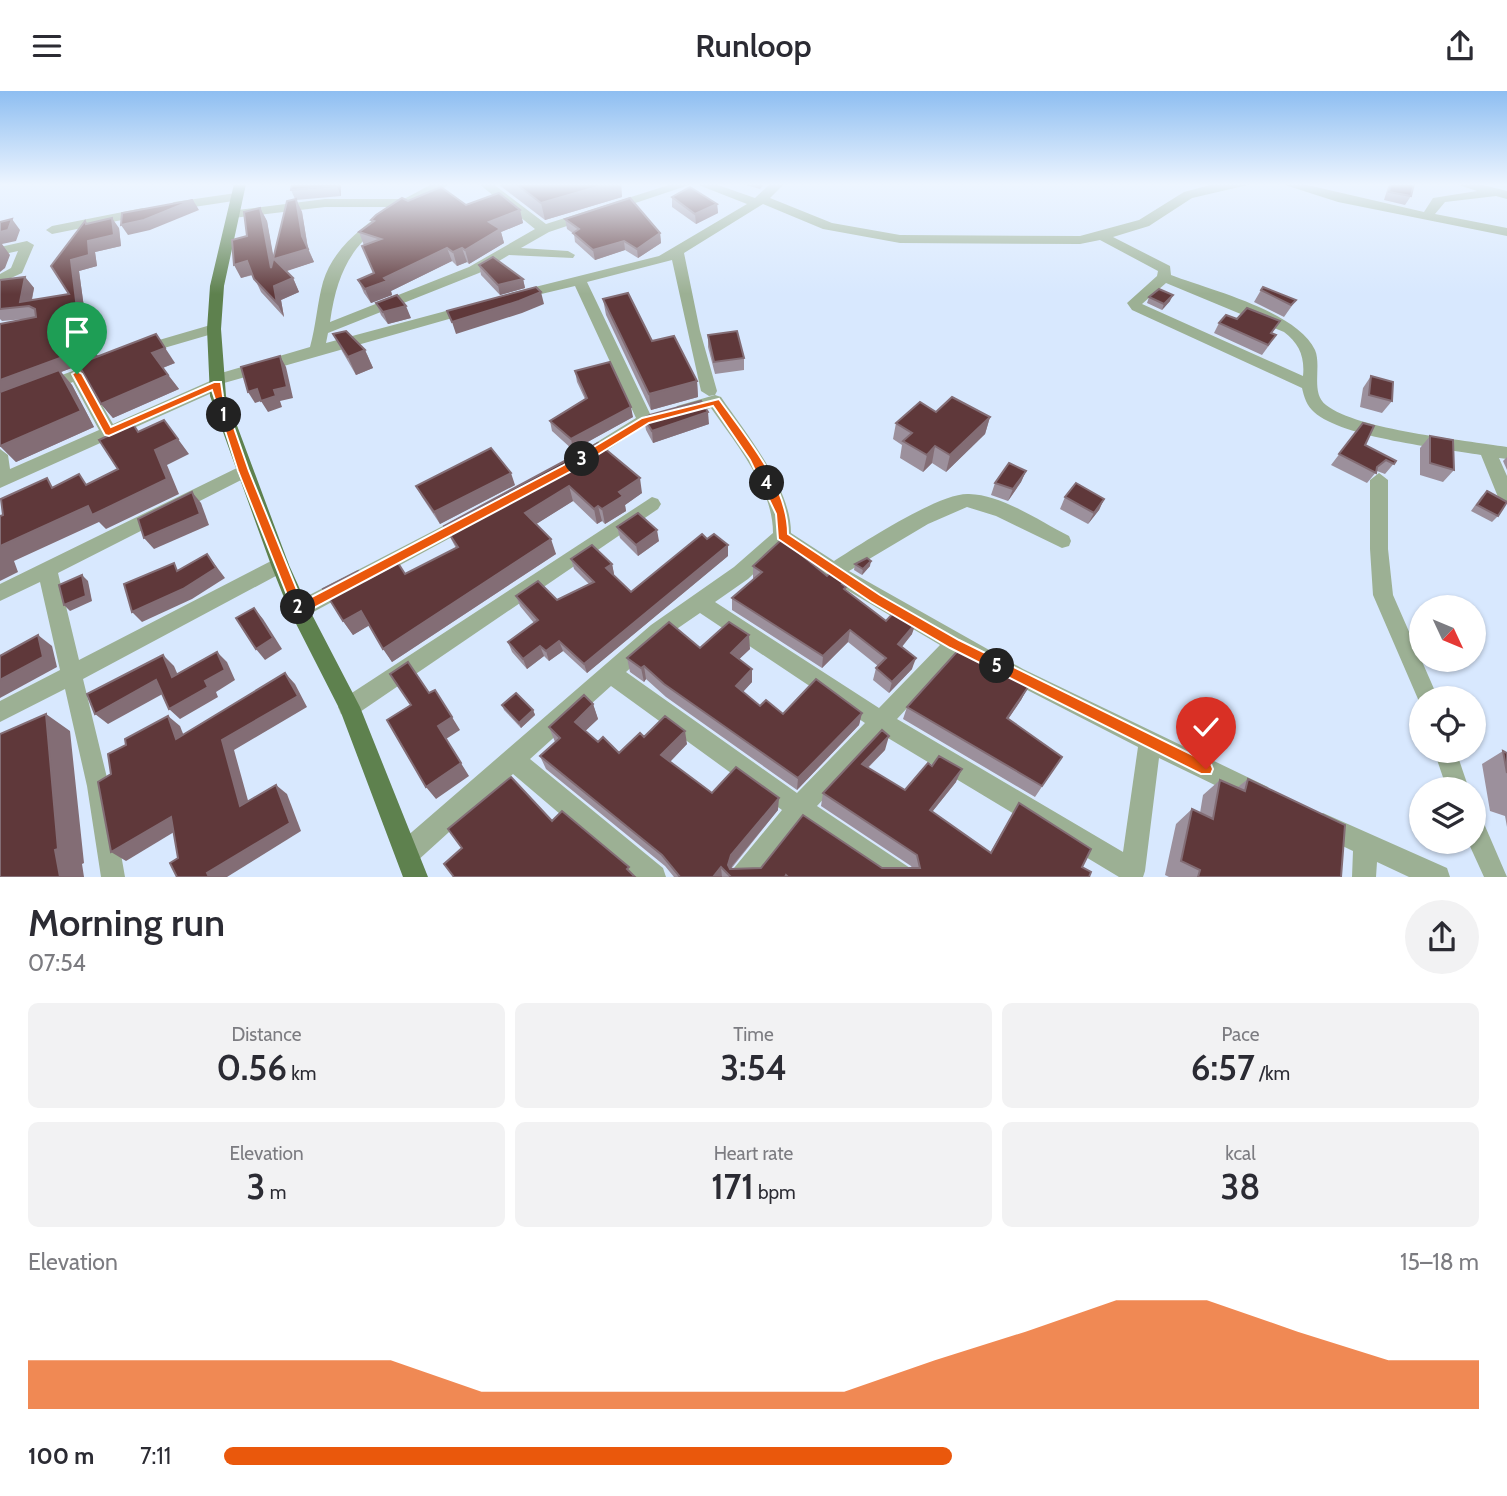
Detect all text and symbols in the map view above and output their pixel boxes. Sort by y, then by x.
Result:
text: Runloop [695,26,812,65]
icon: menu [28,27,66,65]
icon: share [1441,27,1479,65]
pin [47,302,107,374]
icon: arrive [58,313,96,351]
pin: 1 [206,397,242,433]
text: 1 [220,403,227,426]
pin: 3 [564,441,600,477]
text: 3 [576,447,587,470]
pin: 4 [750,465,784,501]
text: 4 [761,471,772,494]
pin: 2 [280,589,316,625]
text: 2 [292,595,303,618]
north arrow [1409,595,1486,672]
map controls [1409,595,1486,854]
pin: 5 [979,649,1014,683]
text: 5 [991,654,1002,677]
button: locate [1409,686,1486,763]
pin [1176,697,1236,769]
icon: check [1187,708,1225,746]
button: layers [1409,777,1486,854]
text: Morning run [28,899,225,946]
button: share [1405,900,1479,974]
text: 07:54 [28,949,86,977]
text: Distance [232,1023,301,1046]
text: Time [733,1023,774,1046]
text: Pace [1222,1023,1259,1046]
text: 0.56 [217,1046,287,1089]
text: 3:54 [720,1046,787,1089]
text: 6:57 [1191,1046,1255,1089]
text: km [287,1062,316,1085]
text: /km [1255,1062,1290,1085]
text: Elevation [229,1142,304,1165]
text: Heart rate [714,1142,793,1165]
text: kcal [1225,1142,1256,1165]
text: 3 [247,1165,265,1208]
text: 171 [711,1165,754,1208]
text: 38 [1220,1165,1261,1208]
text: m [265,1181,286,1204]
text: bpm [754,1181,796,1204]
text: Elevation [28,1248,118,1276]
text: 15–18 m [1400,1248,1479,1276]
text: 100 m [28,1442,94,1470]
text: 7:11 [140,1442,171,1470]

